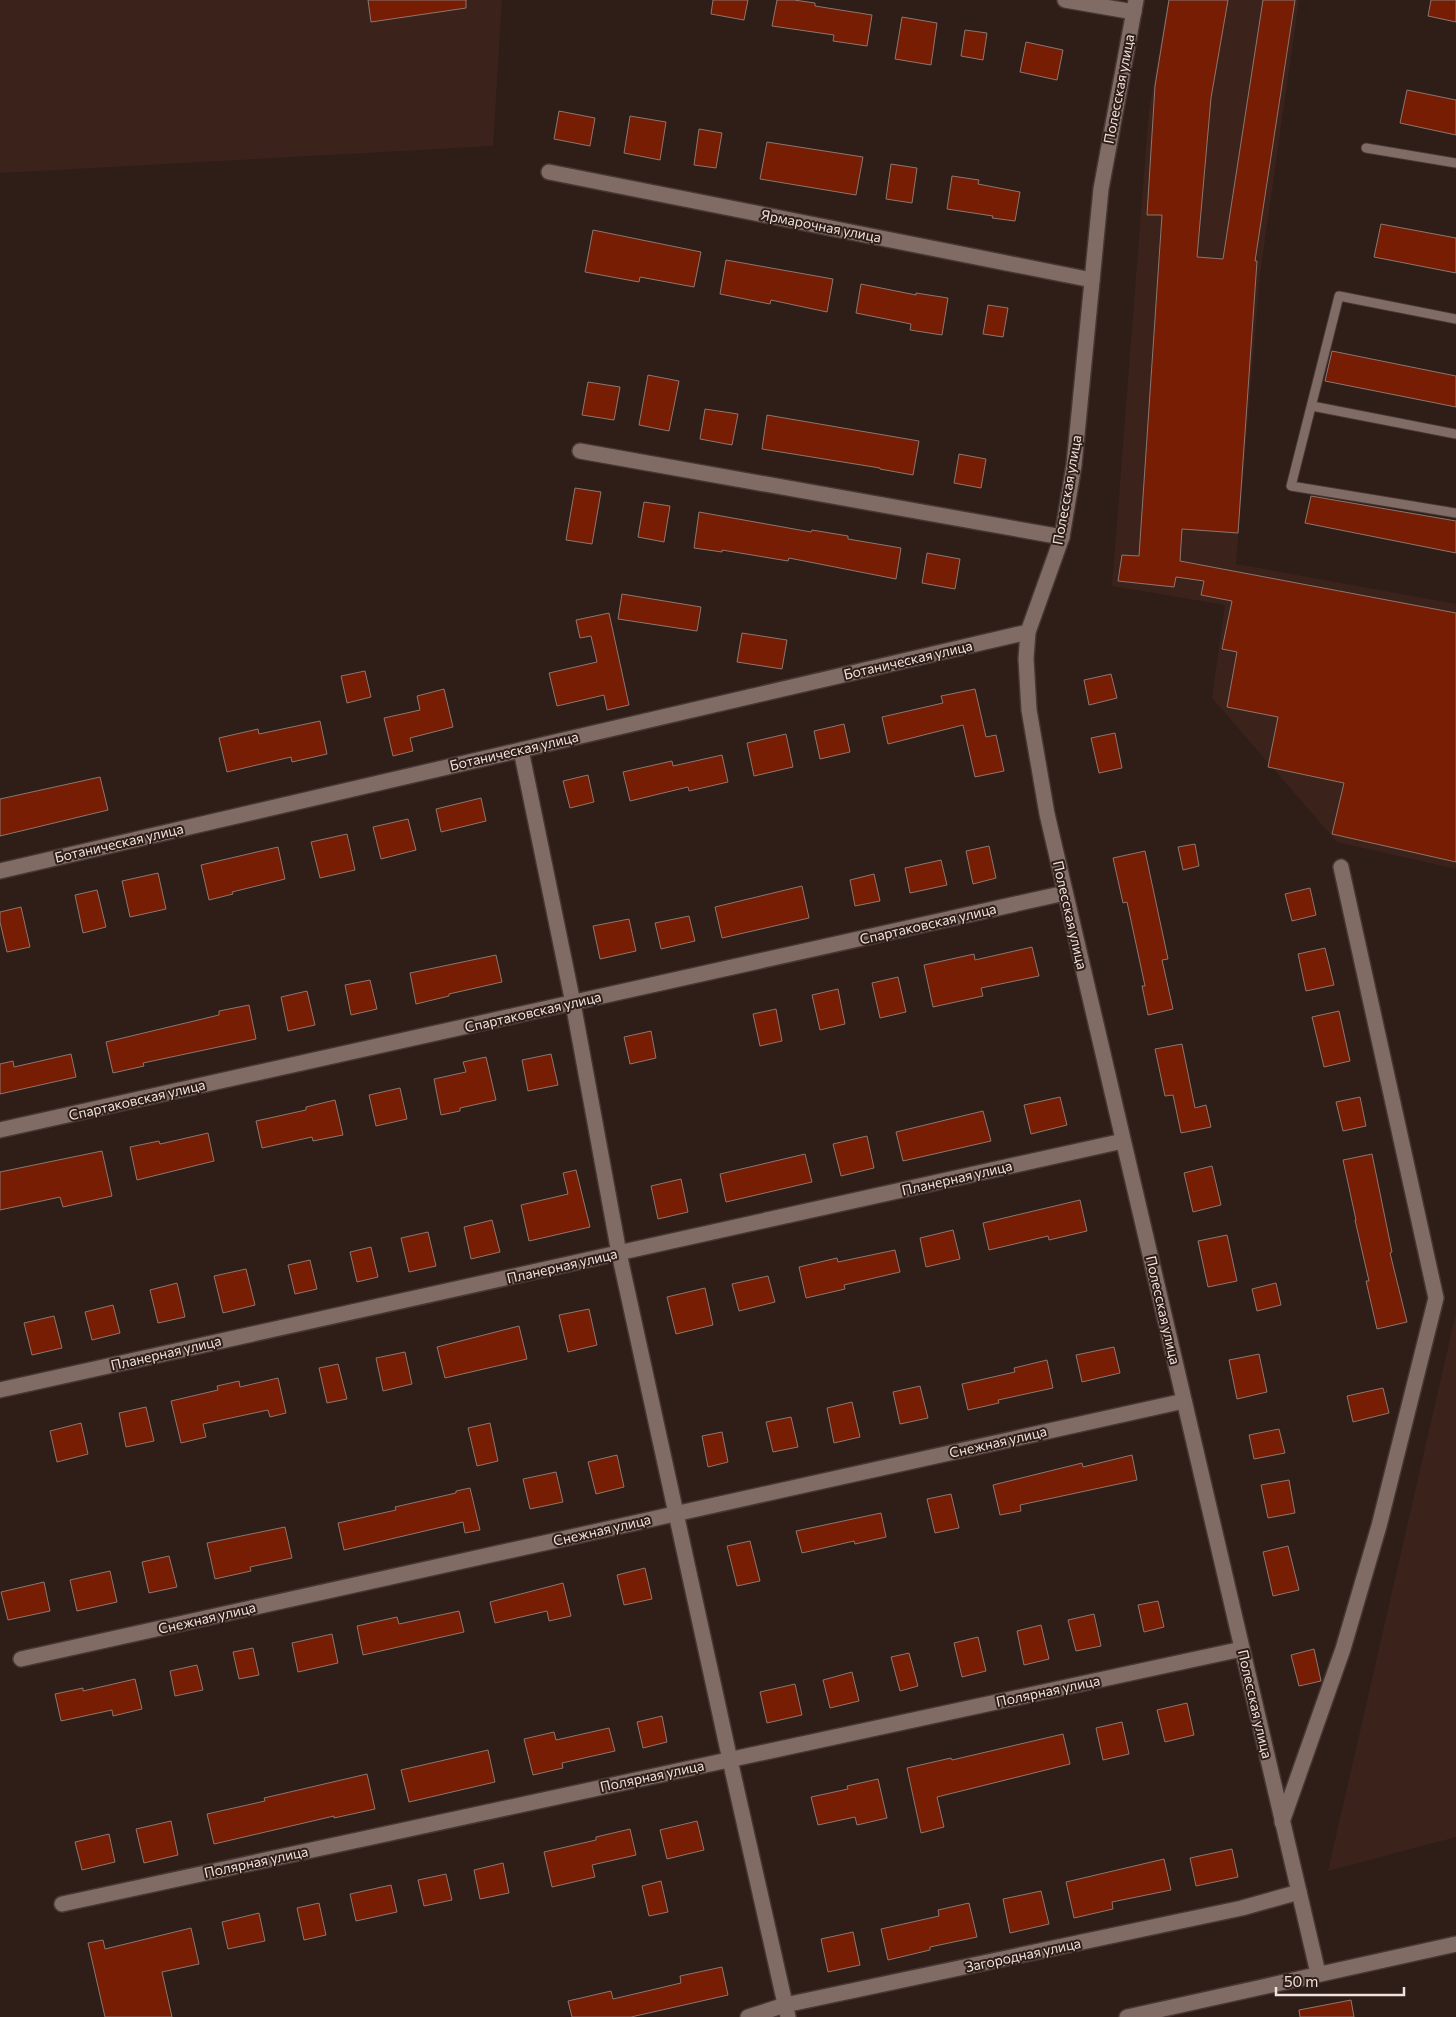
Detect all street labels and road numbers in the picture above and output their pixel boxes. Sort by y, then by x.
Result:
street label: Полесская улица [1100,33,1137,145]
street label: Ярмарочная улица [759,205,883,246]
street label: Полесская улица [1048,434,1085,546]
street label: Ботаническая улица [842,636,974,683]
street label: Ботаническая улица [448,727,580,774]
street label: Ботаническая улица [53,819,185,866]
street label: Полесская улица [1050,859,1091,971]
street label: Спартаковская улица [858,900,998,948]
street label: Спартаковская улица [463,988,603,1036]
street label: Спартаковская улица [67,1076,207,1124]
street label: Планерная улица [900,1157,1014,1198]
street label: Планерная улица [505,1245,619,1286]
street label: Полесская улица [1143,1254,1184,1366]
street label: Планерная улица [109,1332,223,1373]
street label: Снежная улица [947,1422,1048,1461]
street label: Снежная улица [551,1510,652,1549]
street label: Снежная улица [156,1598,257,1637]
street label: Полесская улица [1235,1648,1276,1760]
street label: Полярная улица [994,1671,1101,1710]
street label: Полярная улица [598,1756,705,1795]
street label: Полярная улица [202,1842,309,1881]
street label: Загородная улица [963,1934,1082,1975]

